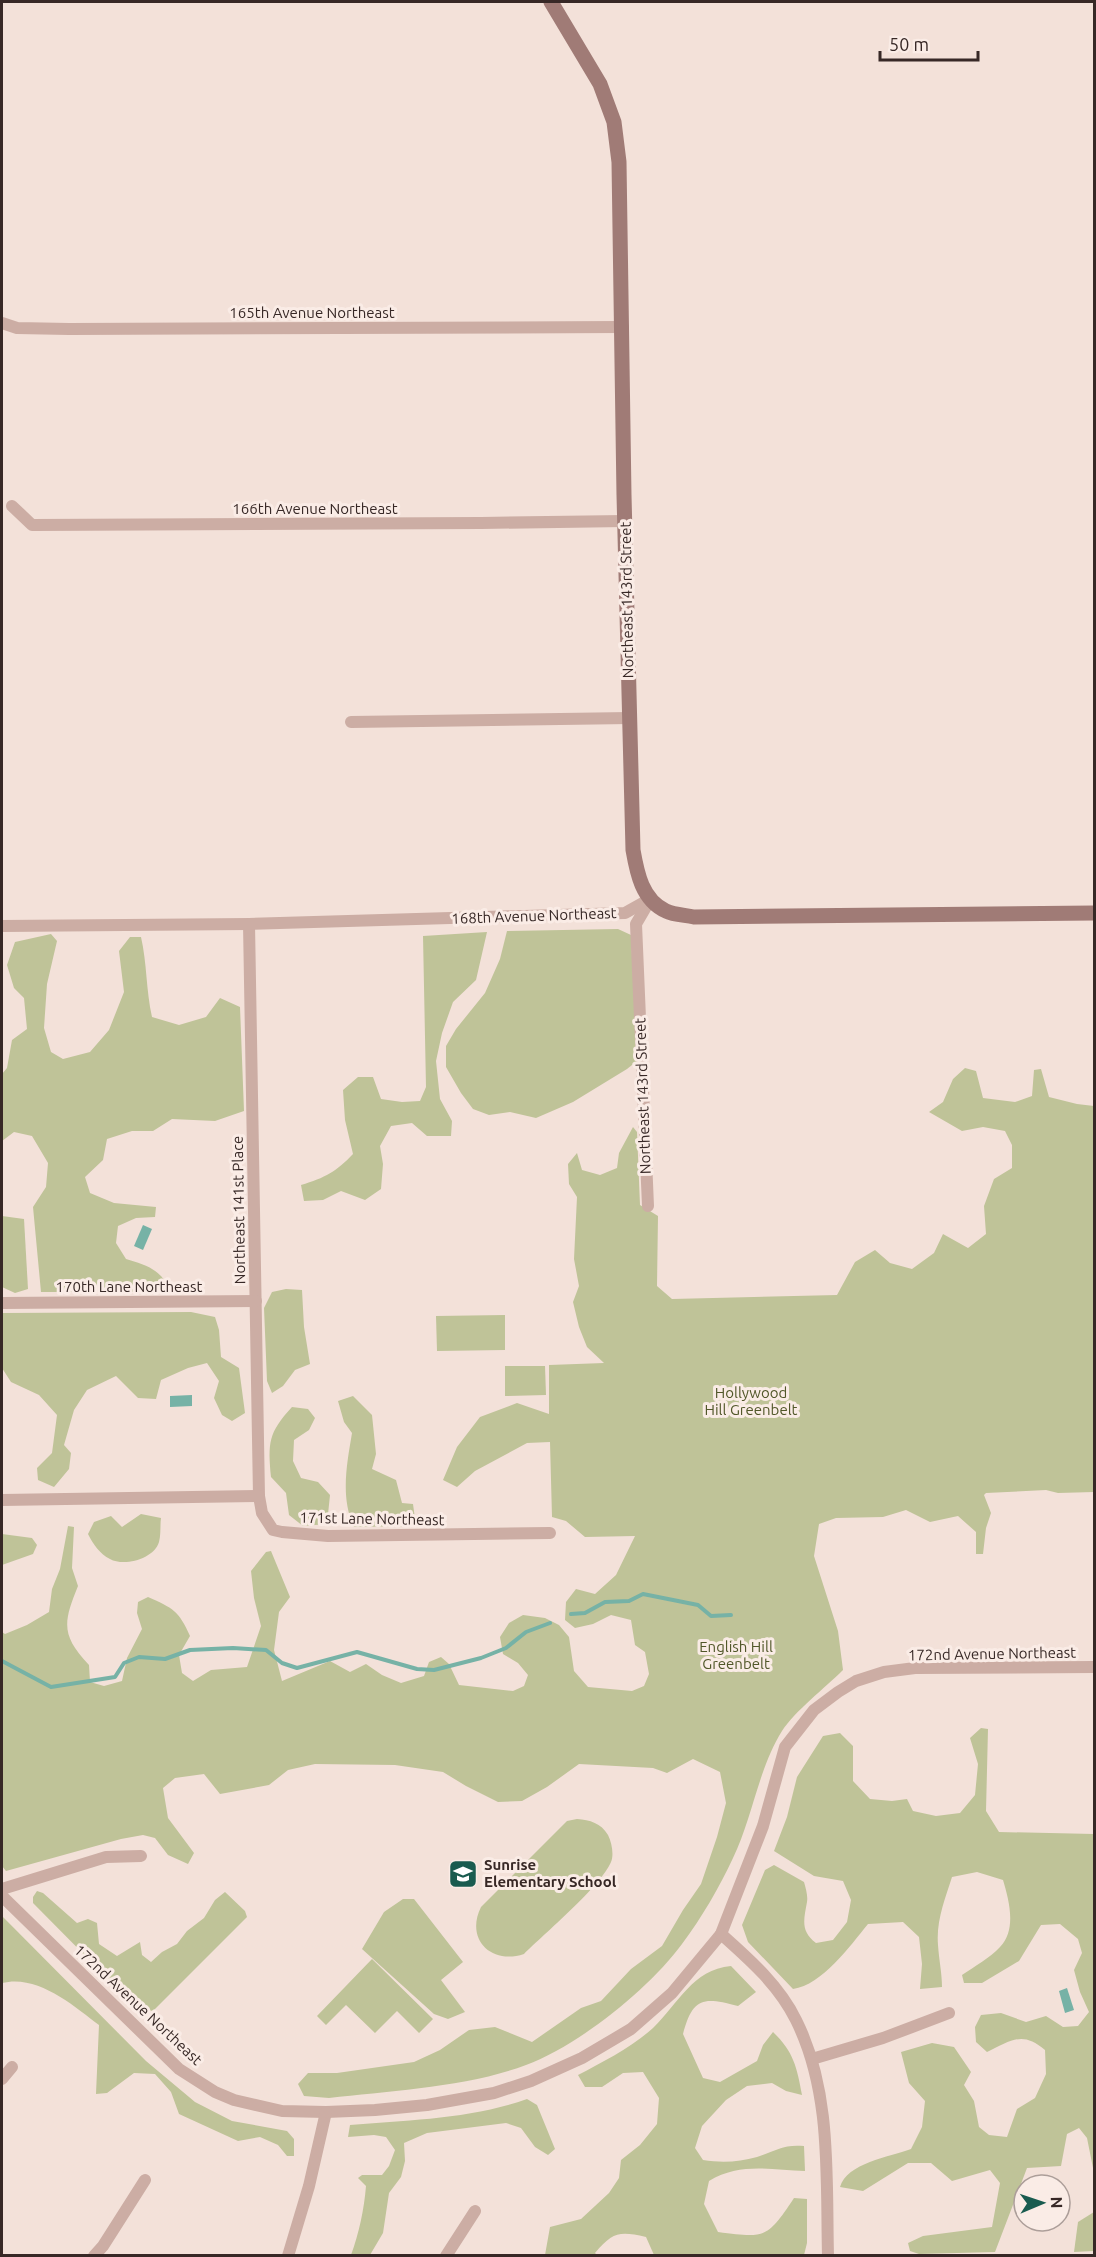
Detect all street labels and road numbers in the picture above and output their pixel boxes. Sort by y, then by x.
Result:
street label: 165th Avenue Northeast [229,304,395,321]
street label: 166th Avenue Northeast [232,500,398,517]
street label: Northeast 143rd Street [617,521,636,678]
street label: 168th Avenue Northeast [451,904,617,927]
street label: Northeast 143rd Street [631,1017,654,1175]
street label: Northeast 141st Place [229,1136,248,1284]
street label: 170th Lane Northeast [56,1278,203,1295]
street label: 171st Lane Northeast [299,1509,445,1528]
street label: 172nd Avenue Northeast [908,1644,1076,1663]
street label: 172nd Avenue Northeast [71,1941,206,2068]

